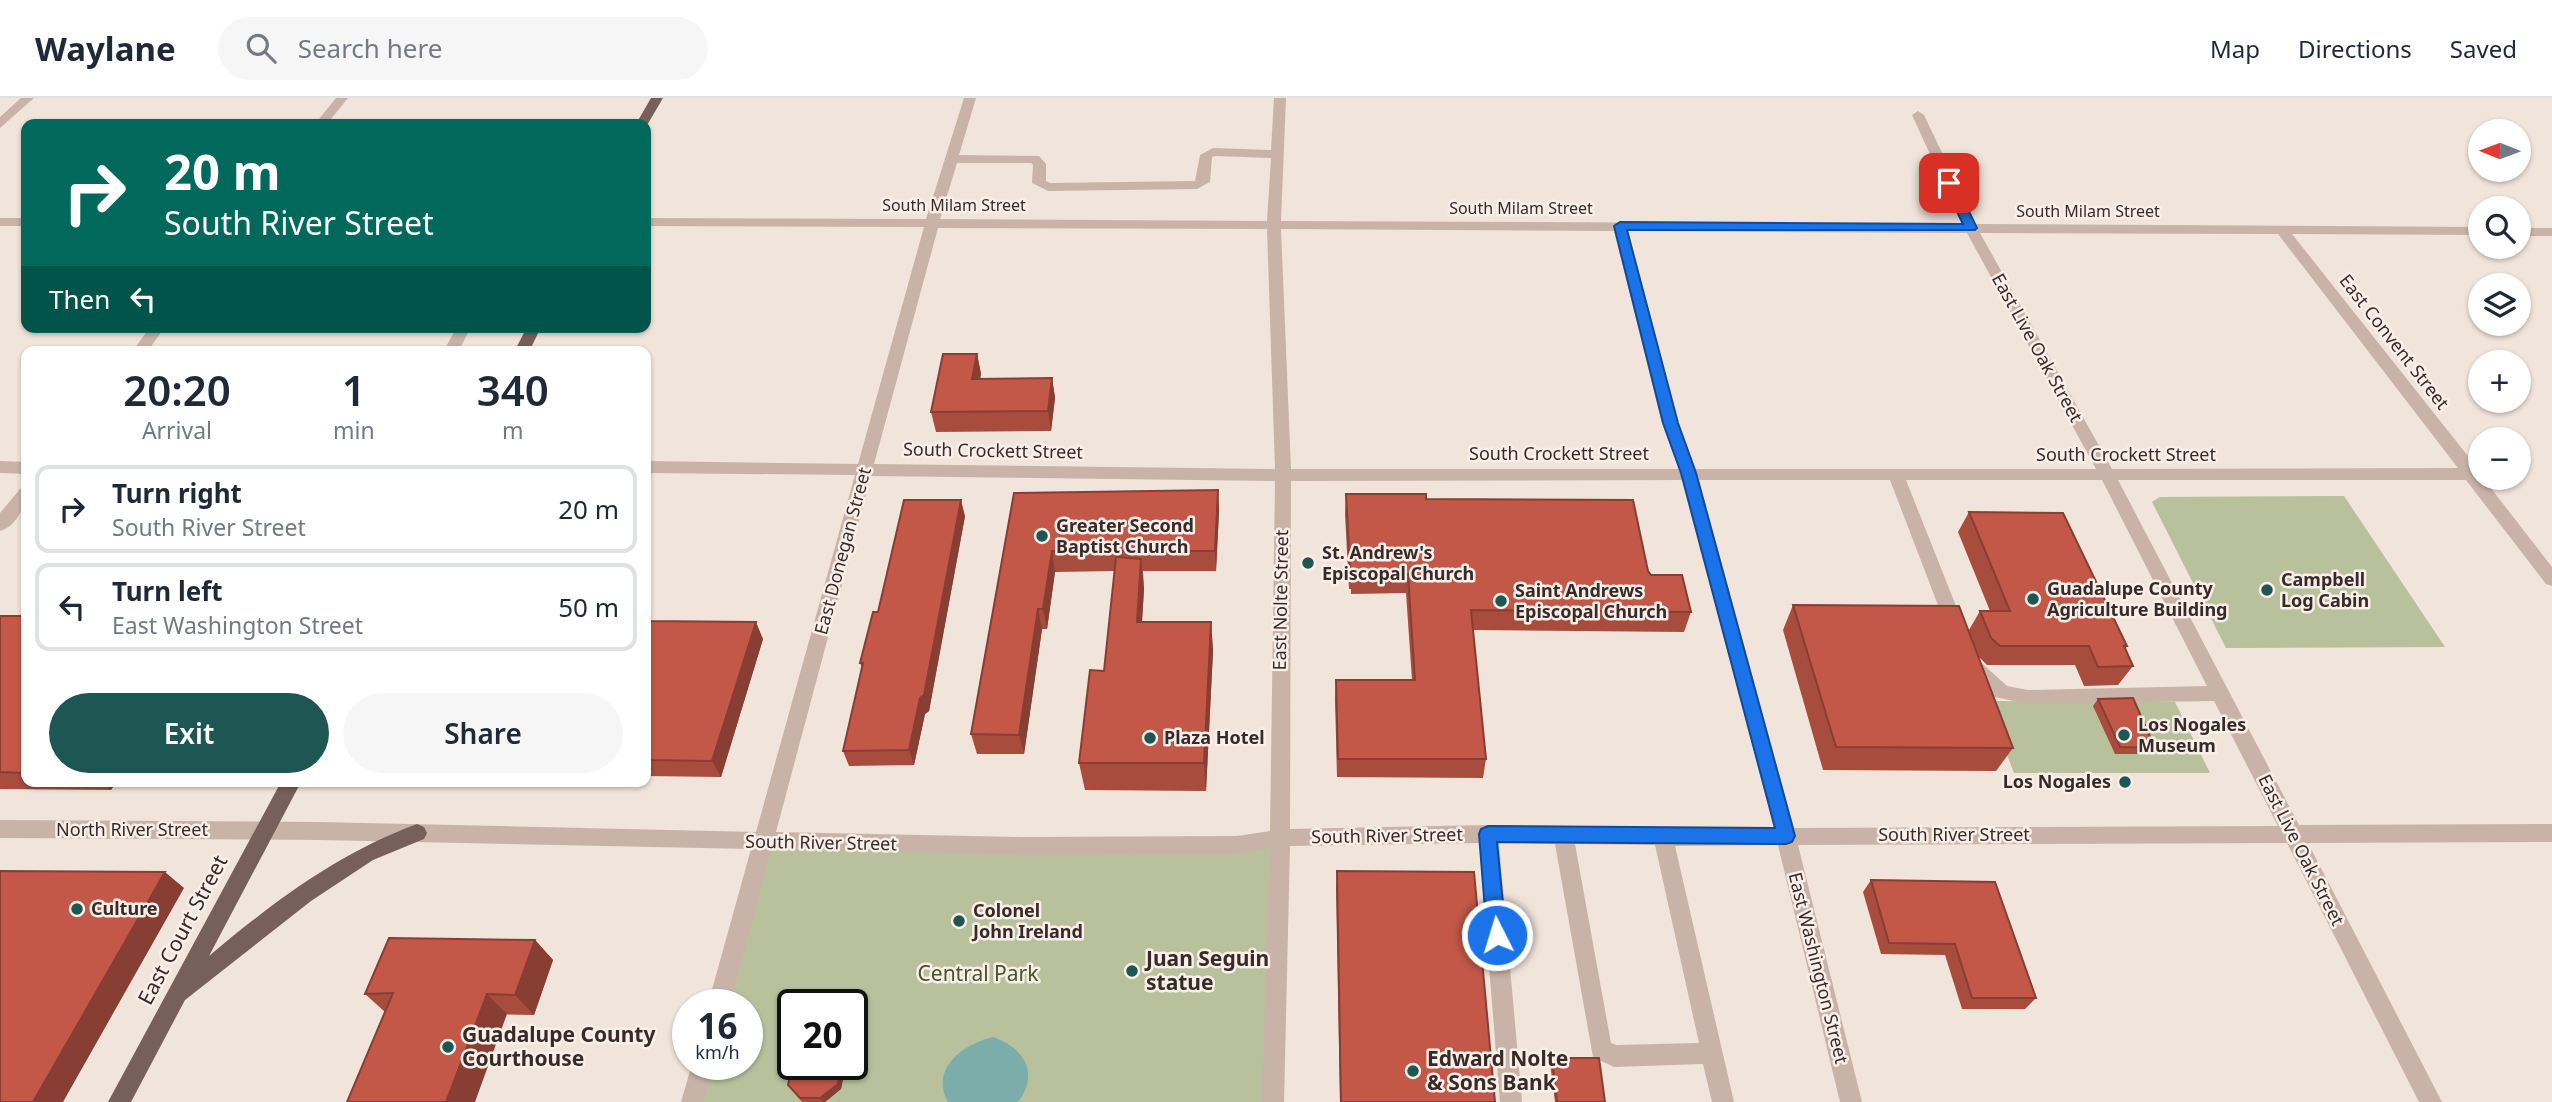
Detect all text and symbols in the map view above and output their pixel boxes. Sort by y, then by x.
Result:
search box [218,17,708,80]
text: Waylane [35,26,176,71]
icon: search [242,29,280,67]
text: Search here [298,30,442,66]
text: Map [2210,32,2260,65]
text: Directions [2298,32,2412,65]
text: Saved [2450,32,2517,65]
north arrow [2468,119,2530,182]
map controls [2468,119,2531,490]
text: 20 m [164,138,281,204]
icon: right [49,147,140,238]
pin [1919,153,1979,213]
icon: arrive [1930,164,1968,202]
street label: South Milam Street [882,194,1026,216]
button: search [2468,196,2531,259]
street label: South Milam Street [1449,197,1593,219]
street label: South Milam Street [2016,200,2160,222]
text: South River Street [164,201,434,244]
street label: East Live Oak Street [1987,269,2089,427]
street label: East Convent Street [2334,269,2455,414]
button: layers [2468,273,2531,336]
icon: left [124,280,162,318]
text: Then [49,281,110,317]
button: + [2468,350,2531,413]
text: 20:20 [123,361,231,418]
text: 1 [342,361,366,418]
text: 340 [477,361,549,418]
text: Arrival [142,414,212,446]
text: min [333,414,375,446]
text: m [502,414,524,446]
button: − [2468,427,2531,490]
street label: South Crockett Street [903,436,1084,464]
street label: South Crockett Street [1469,441,1649,465]
street label: South Crockett Street [2036,442,2216,466]
street label: East Donegan Street [808,464,876,637]
text: Turn right [112,475,242,511]
icon: right [53,490,91,528]
text: 20 m [558,491,619,527]
text: South River Street [112,511,306,543]
place label: Greater Second Baptist Church [1056,513,1194,558]
marker: Greater Second Baptist Church [1034,528,1050,544]
street label: East Nolte Street [1267,529,1293,671]
place label: St. Andrew's Episcopal Church [1322,540,1474,585]
marker: St. Andrew's Episcopal Church [1300,555,1316,571]
place label: Campbell Log Cabin [2281,567,2369,612]
text: Turn left [112,573,223,609]
place label: Guadalupe County Agriculture Building [2047,576,2228,621]
place label: Saint Andrews Episcopal Church [1515,578,1667,623]
marker: Campbell Log Cabin [2259,582,2275,598]
icon: left [53,588,91,626]
text: 50 m [558,589,619,625]
marker: Guadalupe County Agriculture Building [2025,591,2041,607]
marker: Saint Andrews Episcopal Church [1493,593,1509,609]
text: East Washington Street [112,609,363,641]
button: Exit [49,693,329,773]
button: Share [343,693,623,773]
place label: Los Nogales Museum [2138,712,2246,757]
place label: Plaza Hotel [1164,725,1265,749]
marker: Los Nogales Museum [2116,727,2132,743]
marker: Plaza Hotel [1142,730,1158,746]
place label: Los Nogales [2003,769,2111,793]
street label: East Live Oak Street [2253,770,2351,930]
marker: Los Nogales [2117,774,2133,790]
street label: North River Street [56,817,208,841]
street label: South River Street [1311,822,1464,848]
street label: South River Street [1878,822,2030,846]
street label: South River Street [745,829,898,855]
street label: East Court Street [131,849,234,1009]
street label: East Washington Street [1784,870,1854,1066]
place label: Culture [91,896,158,920]
place label: Colonel John Ireland [971,898,1083,943]
position arrow [1460,898,1534,972]
marker: Culture [69,901,85,917]
marker: Colonel John Ireland [951,913,967,929]
place label: Juan Seguin statue [1144,944,1269,996]
park label: Central Park [918,959,1039,987]
marker: Juan Seguin statue [1124,963,1140,979]
speed limit sign: 20 [777,989,868,1080]
text: 16 [697,1002,738,1049]
place label: Guadalupe County Courthouse [462,1020,655,1072]
marker: Guadalupe County Courthouse [440,1039,456,1055]
text: km/h [695,1040,740,1064]
place label: Edward Nolte & Sons Bank [1427,1044,1568,1096]
marker: Edward Nolte & Sons Bank [1405,1063,1421,1079]

